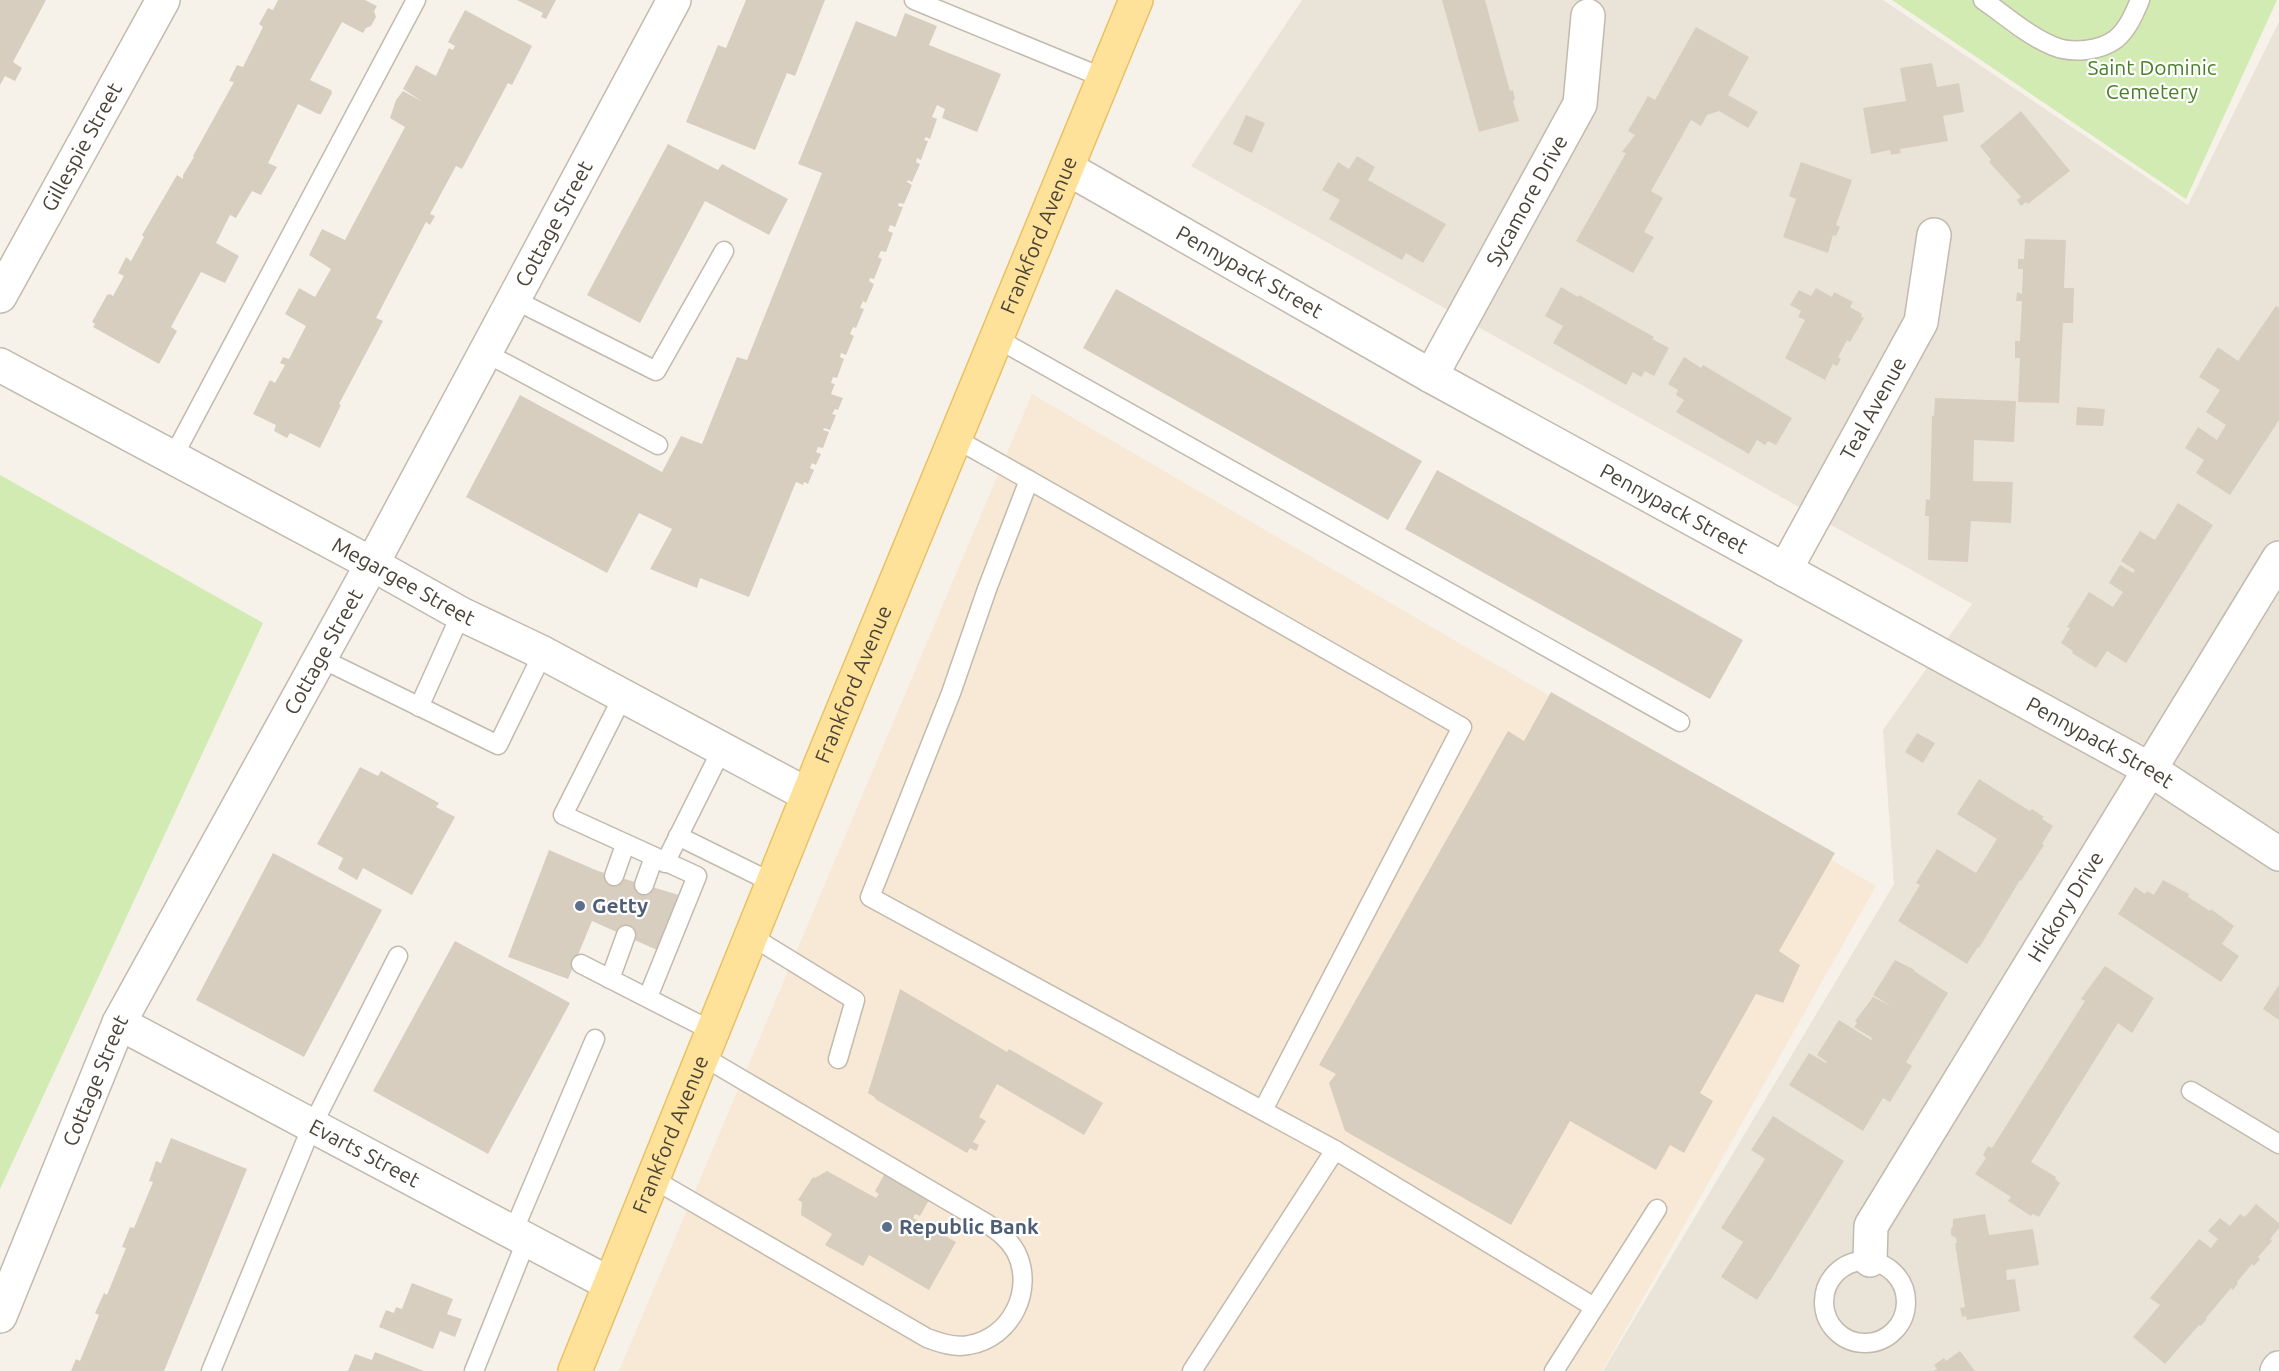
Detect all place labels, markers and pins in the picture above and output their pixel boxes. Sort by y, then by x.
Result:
place label: Getty [592,893,648,917]
marker: Getty [573,899,587,913]
place label: Republic Bank [899,1214,1039,1238]
marker: Republic Bank [880,1220,894,1234]

